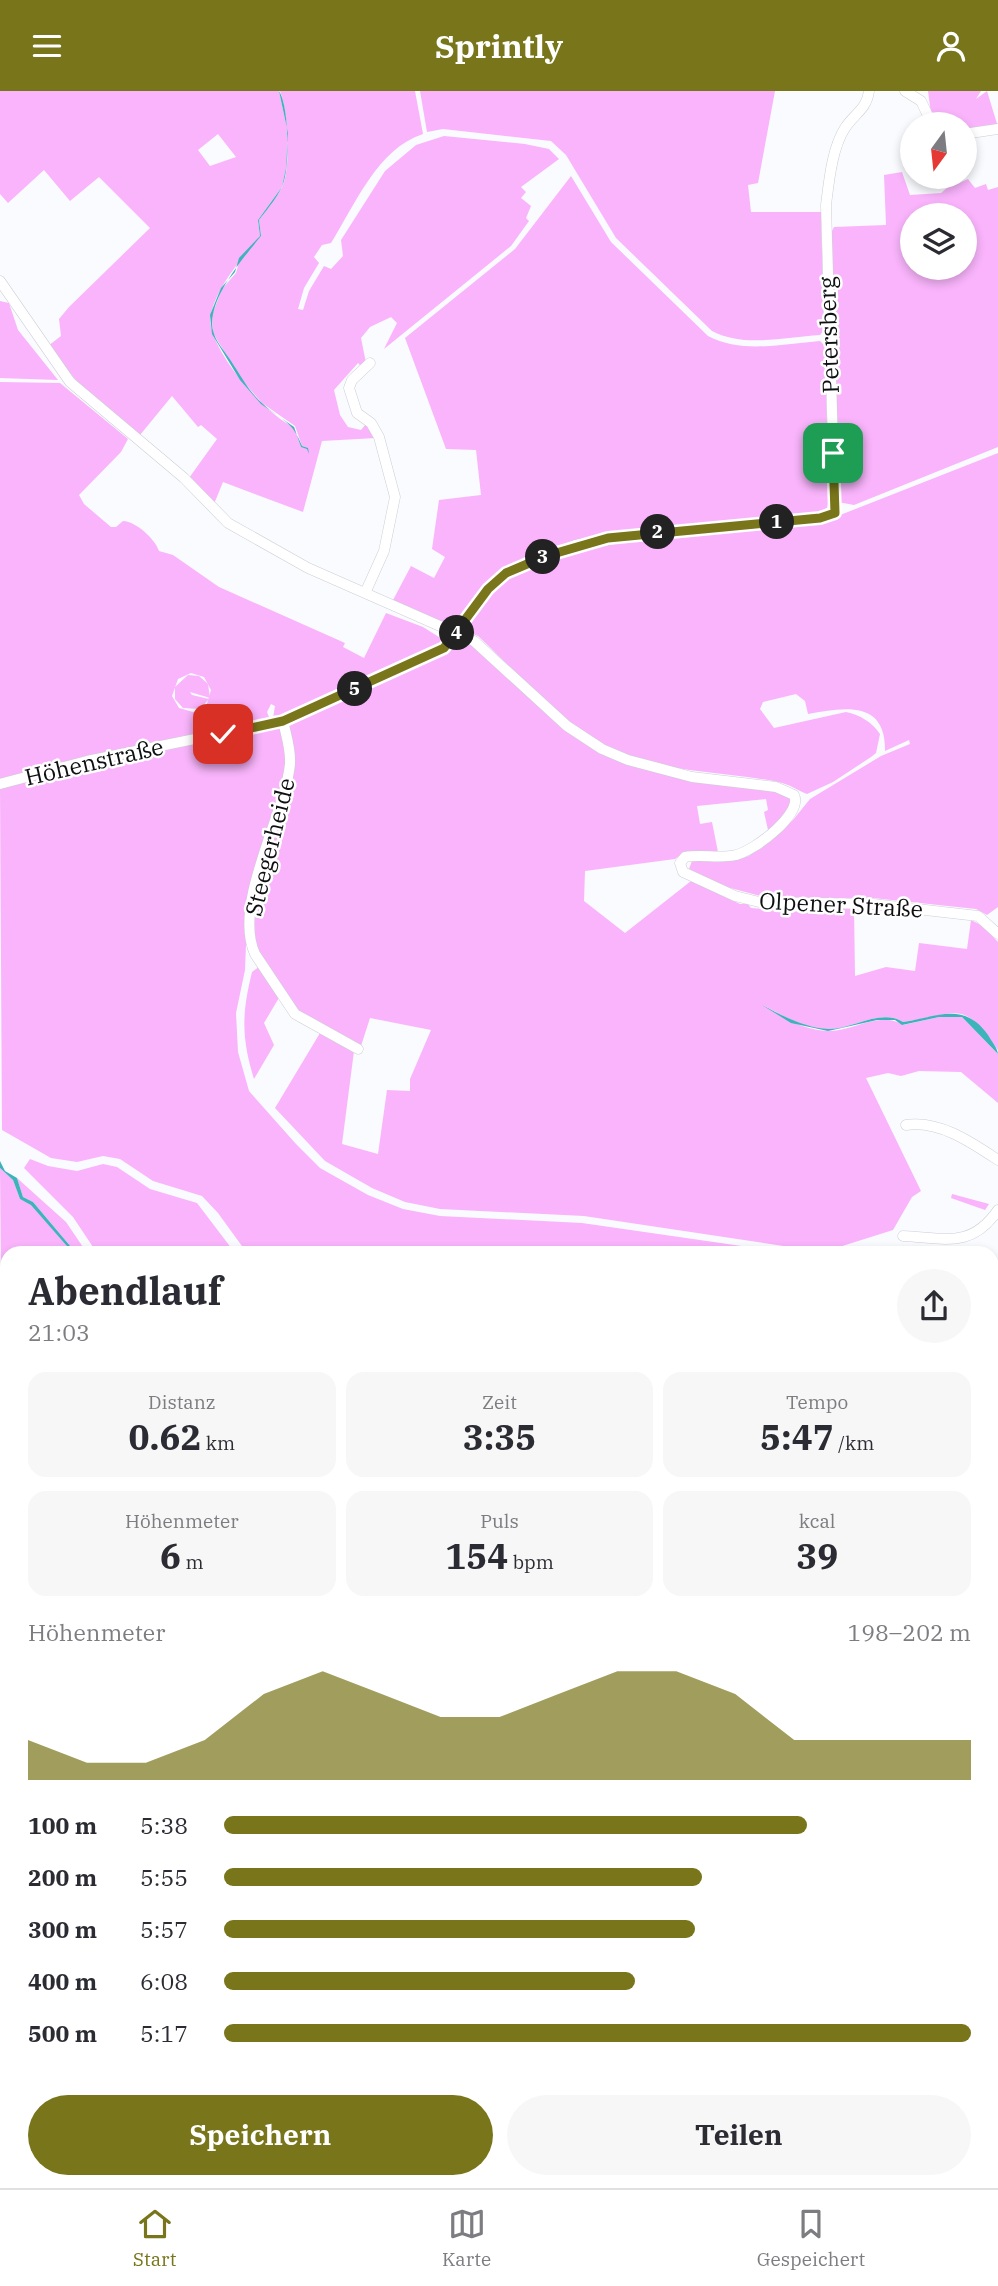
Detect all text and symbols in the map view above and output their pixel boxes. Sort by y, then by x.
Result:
text: Sprintly [435,25,563,67]
icon: menu [28,27,66,65]
icon: person [932,27,970,65]
north arrow [900,112,976,189]
map controls [900,112,977,280]
button: layers [900,203,977,280]
street label: Petersberg [811,276,845,394]
pin [803,423,863,483]
icon: arrive [814,434,852,472]
pin: 1 [760,505,794,539]
text: 1 [771,509,782,533]
pin: 2 [640,515,676,549]
text: 2 [652,519,663,543]
pin: 3 [526,539,560,575]
text: 3 [537,544,548,568]
pin: 4 [440,615,475,651]
text: 4 [451,620,462,644]
pin: 5 [338,671,372,707]
text: 5 [349,676,360,700]
pin [193,704,253,764]
icon: check [204,715,242,753]
street label: Höhenstraße [21,731,166,792]
street label: Steegerheide [237,775,301,919]
street label: Olpener Straße [758,885,924,923]
text: Abendlauf [28,1266,222,1315]
button: share [897,1269,971,1343]
text: 21:03 [28,1317,90,1347]
text: Distanz [148,1390,216,1414]
text: Zeit [482,1390,517,1414]
text: Tempo [786,1390,848,1414]
text: 0.62 [129,1414,201,1460]
text: 3:35 [463,1414,536,1460]
text: 5:47 [760,1414,834,1460]
text: km [201,1431,235,1455]
text: /km [834,1431,874,1455]
text: Höhenmeter [125,1509,239,1533]
text: Puls [480,1509,519,1533]
text: kcal [799,1509,835,1533]
text: 6 [160,1533,181,1579]
text: 154 [445,1533,508,1579]
text: 39 [796,1533,838,1579]
text: m [181,1550,204,1574]
text: bpm [508,1550,554,1574]
text: Höhenmeter [28,1617,165,1647]
text: 198–202 m [847,1617,971,1647]
text: 100 m [28,1810,97,1840]
text: 5:38 [140,1810,188,1840]
text: 200 m [28,1862,97,1892]
text: 5:55 [140,1862,188,1892]
text: 300 m [28,1914,97,1944]
text: 5:57 [140,1914,188,1944]
text: 400 m [28,1966,97,1996]
text: 6:08 [140,1966,188,1996]
text: 500 m [28,2018,97,2048]
text: 5:17 [140,2018,188,2048]
button: Speichern [28,2095,493,2175]
button: Teilen [507,2095,971,2175]
tab: Start [133,2205,176,2271]
tab: Karte [442,2205,491,2271]
tab: Gespeichert [757,2205,865,2271]

